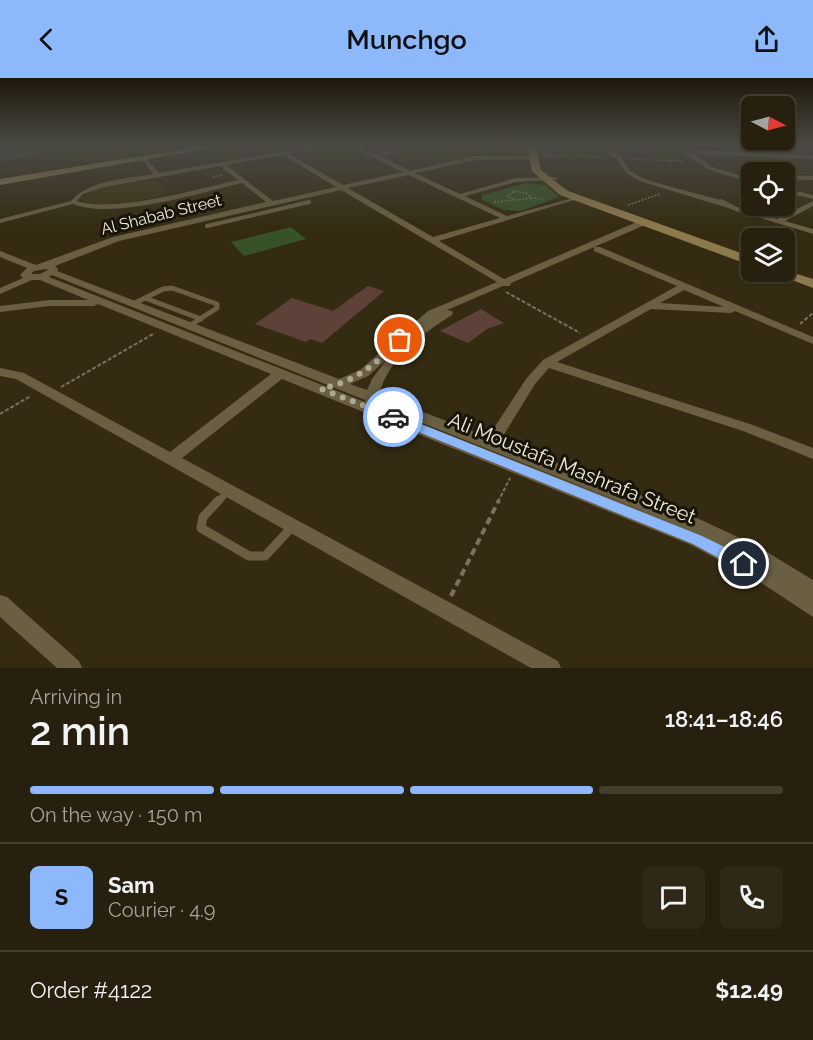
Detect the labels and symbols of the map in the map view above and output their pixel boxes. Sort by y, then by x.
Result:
north arrow [741,96,795,150]
street label: Al Shabab Street [99,190,224,239]
pin [374,314,425,365]
courier [363,387,423,447]
street label: Ali Moustafa Mashrafa Street [445,407,700,529]
pin [718,538,769,589]

